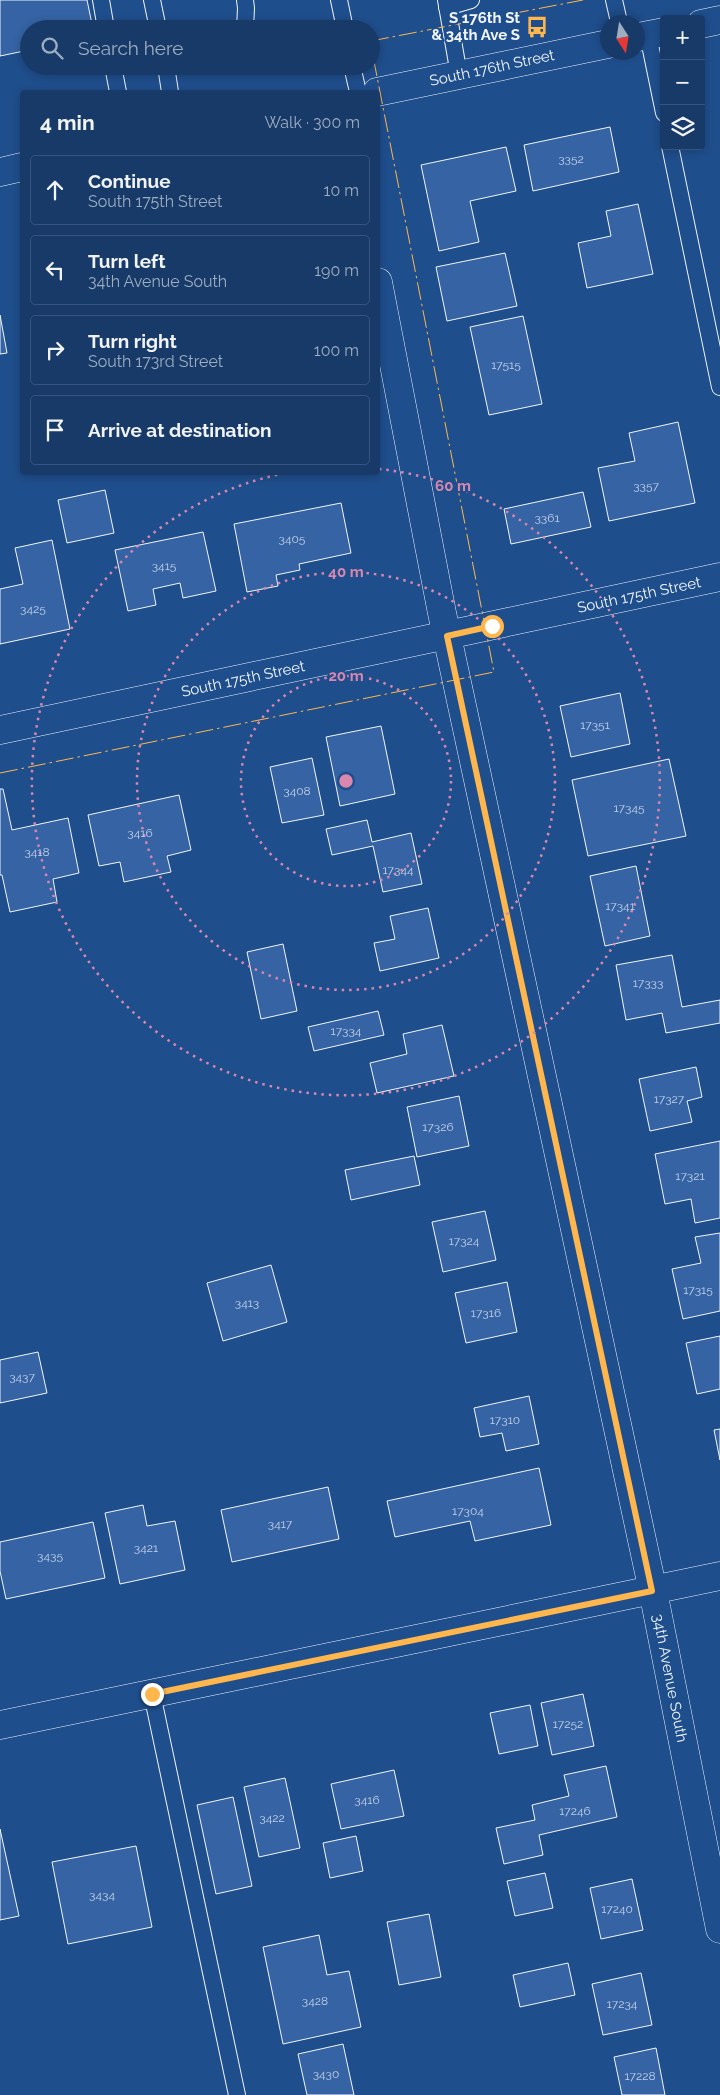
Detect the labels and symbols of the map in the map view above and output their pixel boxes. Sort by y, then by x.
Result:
place label: S 176th St & 34th Ave S [431,9,520,44]
bus stop icon: S 176th St & 34th Ave S [524,14,550,40]
north arrow [600,15,645,60]
street label: South 176th Street [428,46,556,90]
house number: 3352 [558,152,584,166]
house number: 17515 [491,358,521,372]
text: 60 m [435,477,471,495]
house number: 3357 [633,479,659,493]
house number: 3361 [534,511,560,525]
house number: 3405 [279,532,306,546]
house number: 3415 [152,559,177,573]
text: 40 m [328,563,364,581]
street label: South 175th Street [575,573,703,617]
house number: 3425 [20,602,46,616]
route start [481,615,504,638]
street label: South 175th Street [179,657,307,701]
text: 20 m [328,667,364,685]
house number: 17351 [580,718,610,732]
centre of rings [337,772,355,790]
house number: 3408 [283,784,311,798]
house number: 17345 [614,801,645,815]
house number: 3416 [127,826,153,840]
house number: 3418 [24,845,50,859]
house number: 17344 [382,863,414,877]
house number: 17341 [605,899,635,913]
house number: 17333 [633,976,663,990]
house number: 17334 [331,1024,362,1038]
house number: 17327 [654,1092,685,1106]
house number: 17326 [422,1120,454,1134]
house number: 17321 [675,1169,705,1183]
house number: 17324 [449,1234,480,1248]
house number: 17315 [683,1283,713,1297]
house number: 3413 [235,1296,259,1310]
house number: 17316 [471,1306,501,1320]
house number: 3437 [9,1370,35,1384]
house number: 17310 [490,1413,520,1427]
house number: 17304 [452,1504,484,1518]
house number: 3417 [268,1517,293,1531]
house number: 3421 [134,1541,158,1555]
house number: 3435 [37,1549,63,1563]
street label: 34th Avenue South [649,1612,691,1744]
route end [141,1683,164,1706]
house number: 17252 [553,1717,583,1731]
house number: 3416 [354,1793,380,1807]
house number: 17246 [559,1804,591,1818]
house number: 3422 [259,1811,285,1825]
house number: 3434 [89,1888,115,1902]
house number: 17240 [601,1902,633,1916]
house number: 3428 [302,1994,328,2008]
house number: 17234 [607,1997,638,2011]
house number: 3430 [313,2067,339,2081]
house number: 17228 [624,2069,656,2083]

